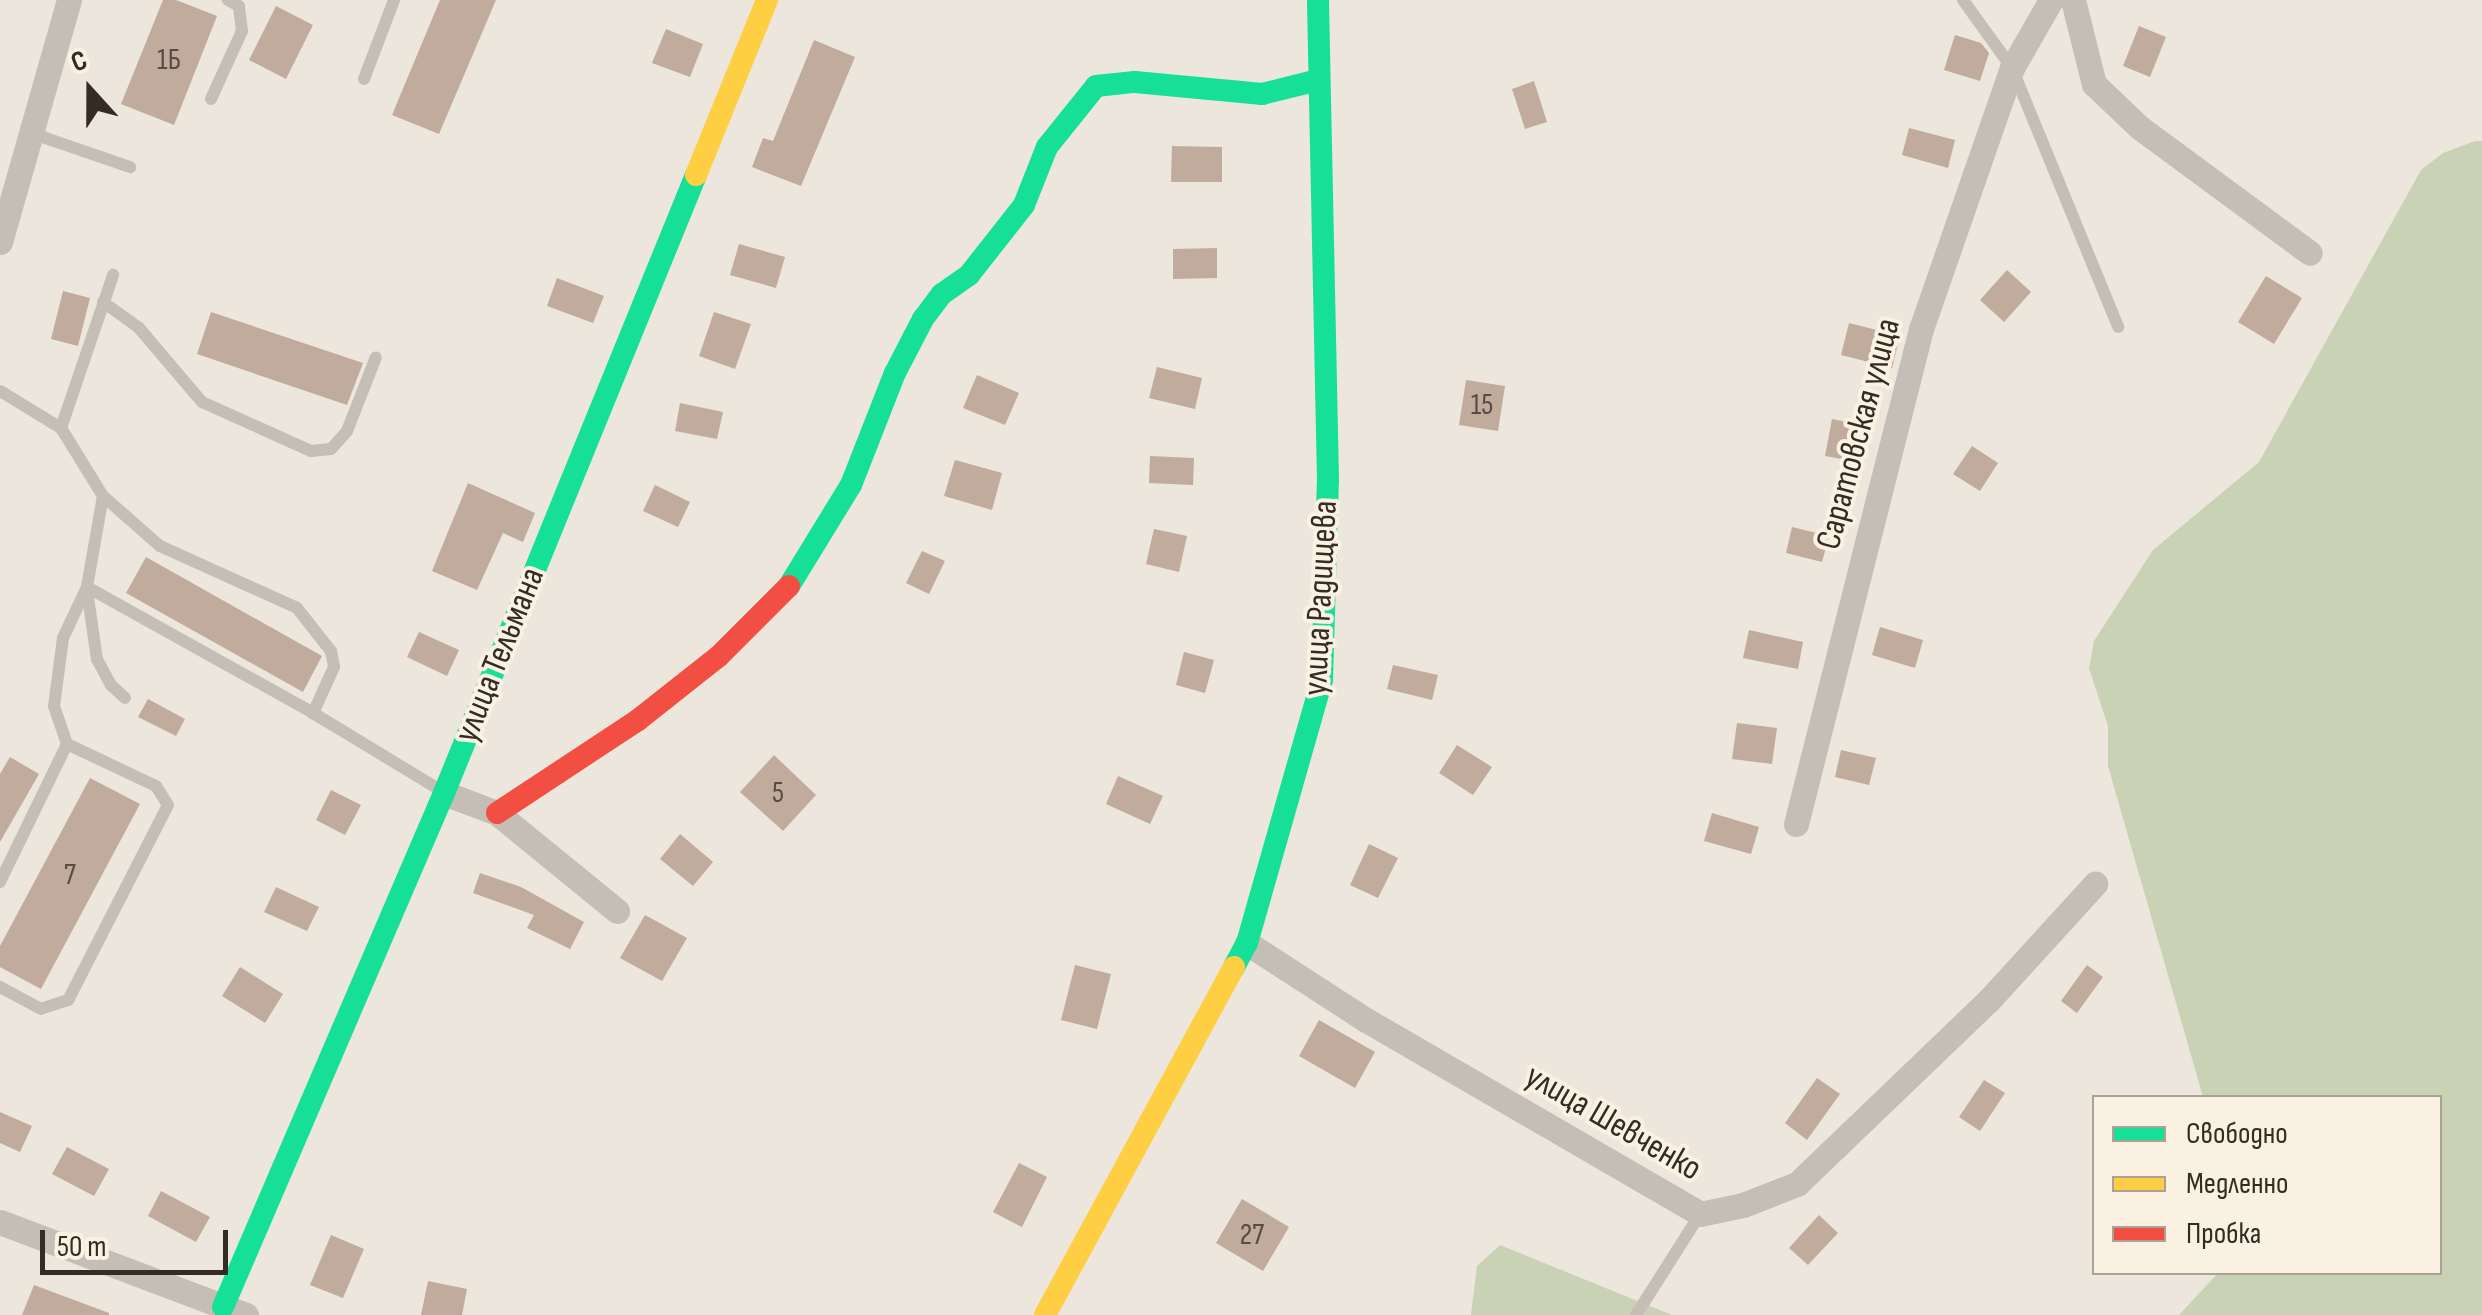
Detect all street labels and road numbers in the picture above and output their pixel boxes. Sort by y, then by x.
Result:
street label: Саратовская улица [1808,314,1910,554]
street label: улица Радищева [1295,499,1347,697]
street label: улица Тельмана [446,562,554,748]
street label: улица Шевченко [1517,1056,1709,1190]

